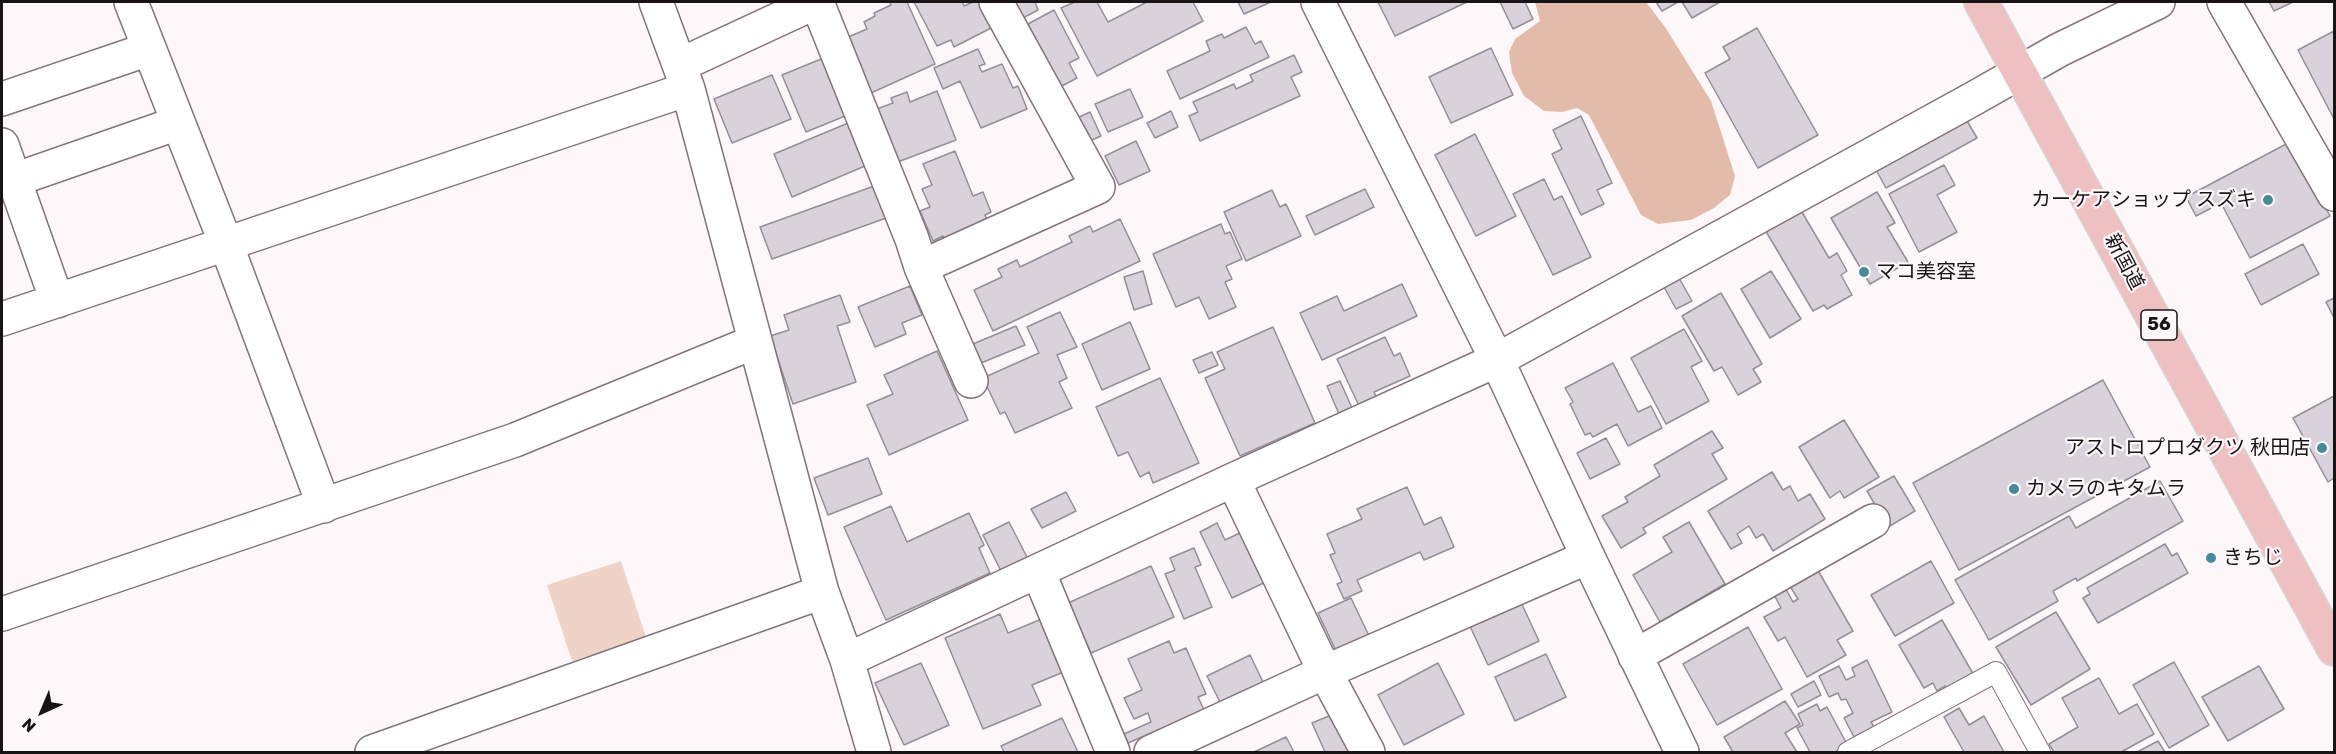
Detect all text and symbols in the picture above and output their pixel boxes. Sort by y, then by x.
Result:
place label: カーケアショップ スズキ [2031,188,2256,212]
marker: カーケアショップ スズキ [2261,193,2275,207]
street label: 新国道 [2099,230,2149,294]
place label: マコ美容室 [1876,260,1976,284]
marker: マコ美容室 [1857,265,1871,279]
road number: 56 [2141,310,2177,340]
place label: アストロプロダクツ 秋田店 [2065,436,2310,460]
marker: アストロプロダクツ 秋田店 [2315,441,2329,455]
place label: カメラのキタムラ [2026,477,2186,501]
marker: カメラのキタムラ [2007,482,2021,496]
place label: きちじ [2223,546,2283,570]
marker: きちじ [2204,551,2218,565]
north arrow [12,682,72,742]
text: N [18,714,40,736]

